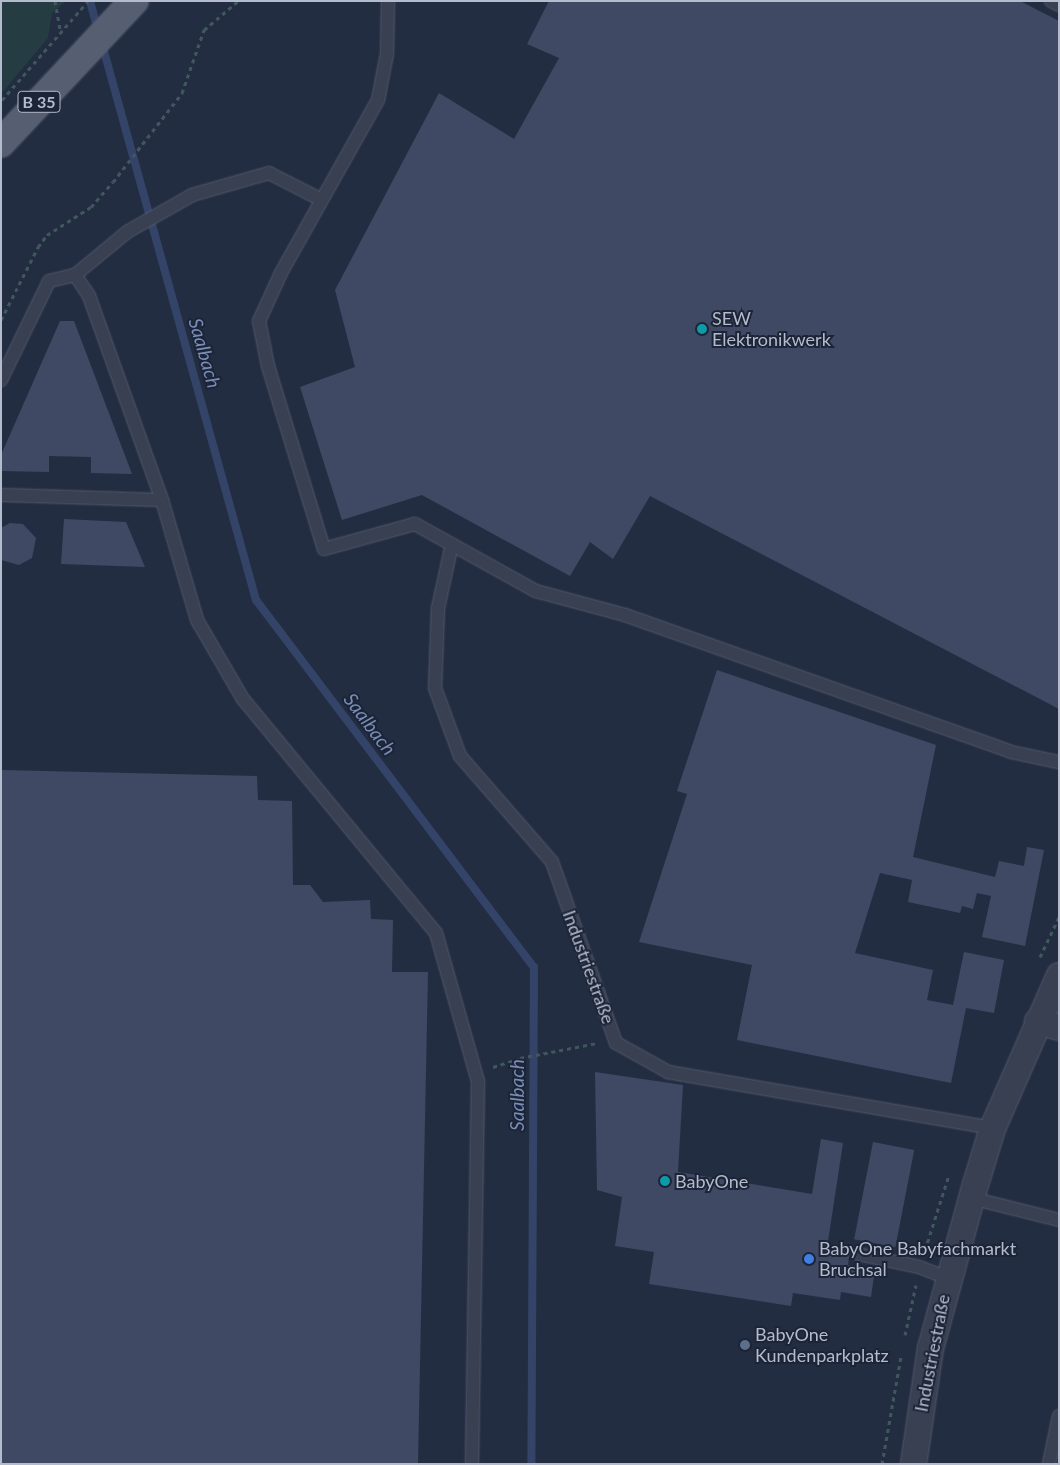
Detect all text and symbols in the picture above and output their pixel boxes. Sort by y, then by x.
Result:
road number: B 35 [16,88,62,115]
place label: SEW Elektronikwerk [712,308,831,350]
water label: Saalbach [184,315,226,391]
marker: SEW Elektronikwerk [696,323,708,335]
water label: Saalbach [339,688,401,760]
street label: Industriestraße [558,907,620,1027]
water label: Saalbach [506,1059,528,1131]
place label: BabyOne [675,1170,748,1192]
marker: BabyOne [659,1175,671,1187]
place label: BabyOne Babyfachmarkt Bruchsal [819,1238,1016,1280]
marker: BabyOne Babyfachmarkt Bruchsal [803,1253,815,1265]
street label: Industriestraße [910,1292,954,1414]
place label: BabyOne Kundenparkplatz [755,1324,889,1366]
marker: BabyOne Kundenparkplatz [739,1339,751,1351]

